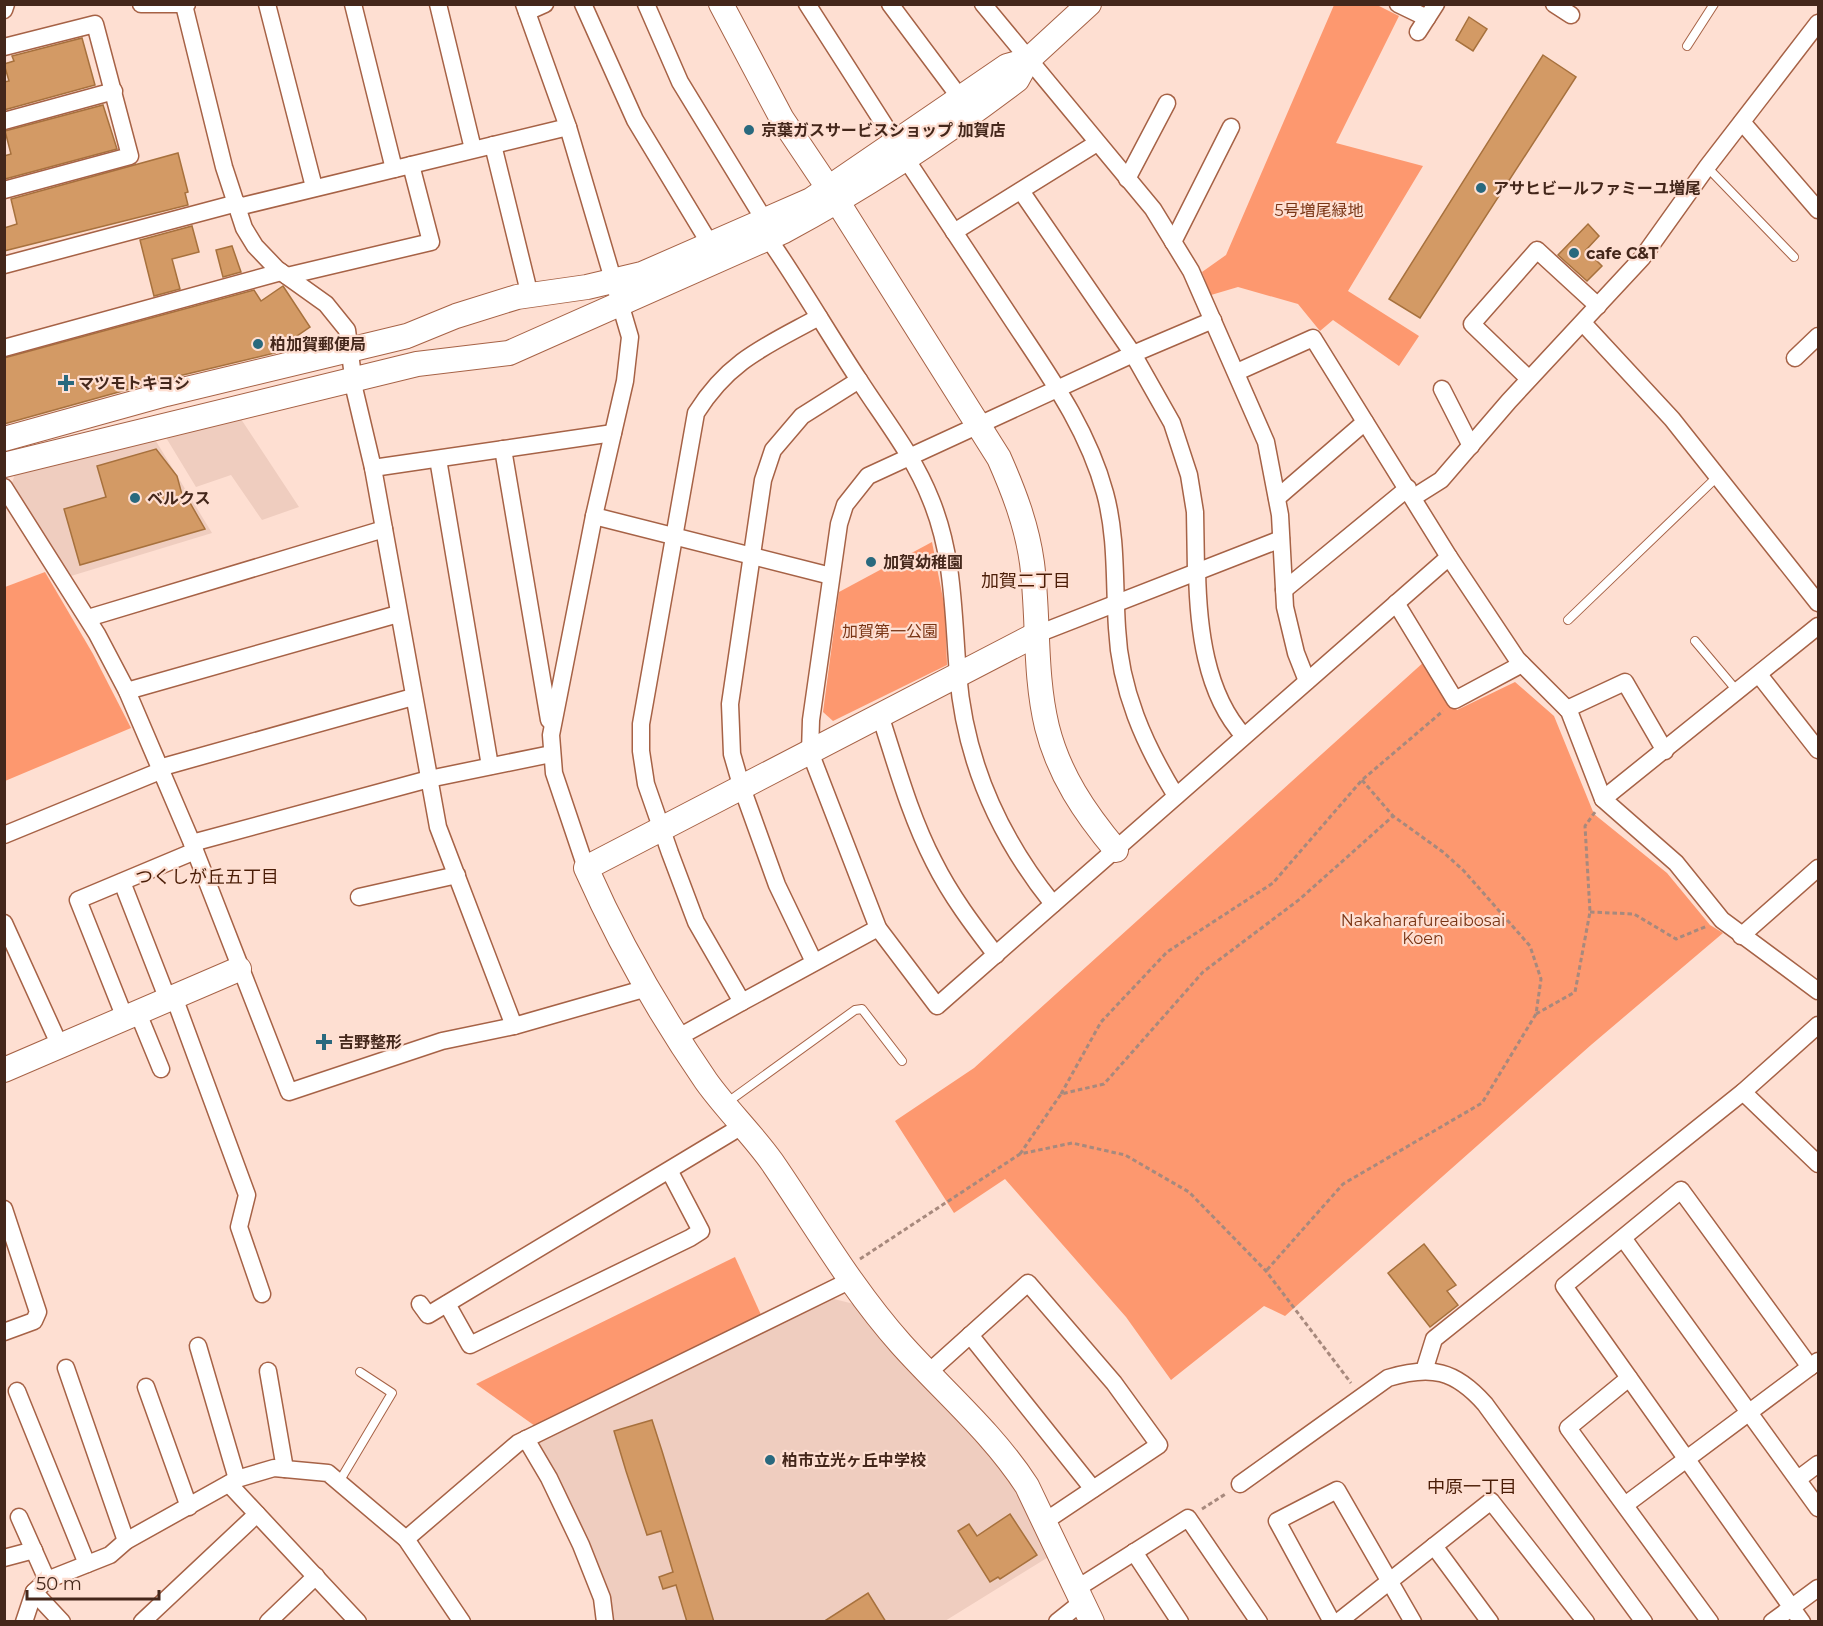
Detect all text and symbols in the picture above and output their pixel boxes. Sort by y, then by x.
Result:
place label: 京葉ガスサービスショップ 加賀店 [761,121,1006,140]
marker: 京葉ガスサービスショップ 加賀店 [742,123,756,137]
place label: アサヒビールファミーユ増尾 [1493,179,1701,198]
marker: アサヒビールファミーユ増尾 [1474,181,1488,195]
park label: 5号増尾緑地 [1274,201,1364,220]
place label: cafe C&T [1586,244,1659,263]
marker: cafe C&T [1567,246,1581,260]
place label: 柏加賀郵便局 [270,335,366,354]
marker: 柏加賀郵便局 [251,337,265,351]
place label: マツモトキヨシ [78,374,190,393]
marker: マツモトキヨシ [59,376,73,390]
place label: ベルクス [147,489,211,508]
marker: ベルクス [128,491,142,505]
place label: 加賀幼稚園 [883,553,963,572]
marker: 加賀幼稚園 [864,555,878,569]
district label: 加賀二丁目 [981,570,1071,592]
park label: 加賀第一公園 [842,622,938,641]
district label: つくしが丘五丁目 [135,866,279,888]
park label: Nakaharafureaibosai Koen [1341,911,1505,948]
marker: 吉野整形 [315,1033,333,1051]
place label: 吉野整形 [338,1033,402,1052]
place label: 柏市立光ヶ丘中学校 [782,1451,926,1470]
marker: 柏市立光ヶ丘中学校 [763,1453,777,1467]
district label: 中原一丁目 [1427,1476,1517,1498]
scale bar [27,1563,159,1601]
text: 50 m [36,1573,82,1595]

